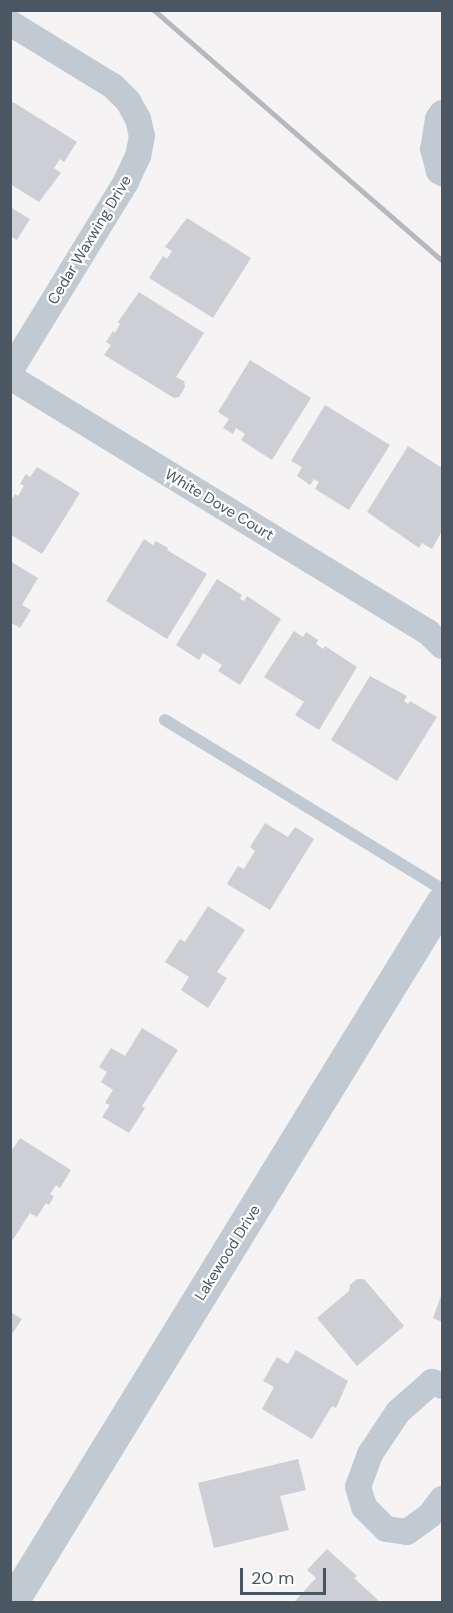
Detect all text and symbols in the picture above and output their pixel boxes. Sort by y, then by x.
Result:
street label: Cedar Waxwing Drive [44,172,136,308]
street label: White Dove Court [161,465,277,545]
street label: Lakewood Drive [191,1202,265,1304]
scale bar [243,1556,328,1594]
text: 20 m [251,1566,294,1590]

